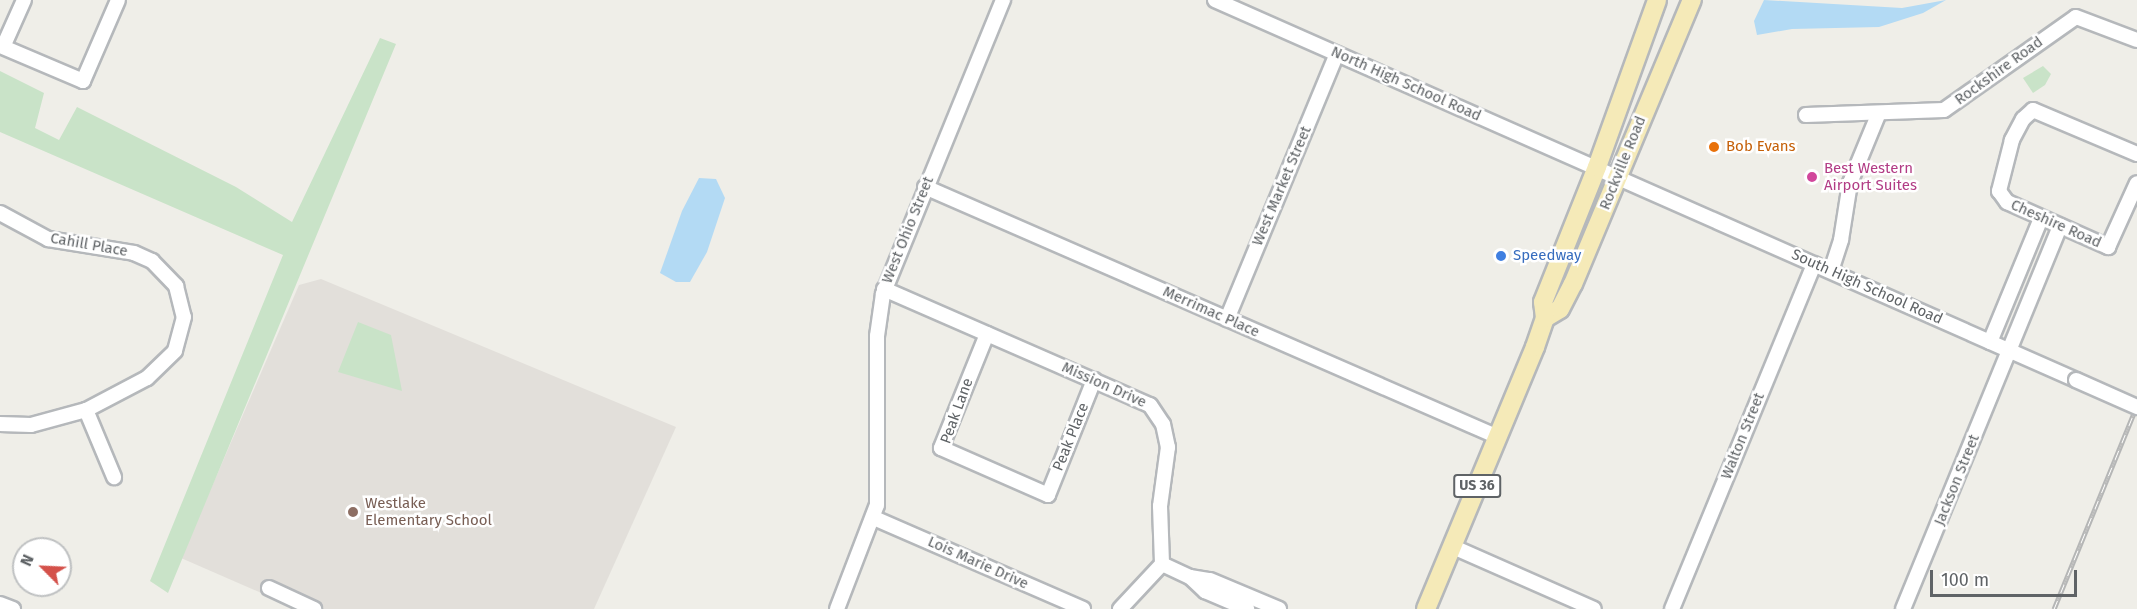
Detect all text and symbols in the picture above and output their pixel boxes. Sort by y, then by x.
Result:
street label: Rockshire Road [1951,33,2047,109]
street label: North High School Road [1328,43,1484,125]
street label: Rockville Road [1596,113,1650,213]
street label: West Market Street [1249,123,1315,249]
place label: Bob Evans [1726,138,1796,156]
marker: Bob Evans [1707,140,1721,154]
place label: Best Western Airport Suites [1824,159,1917,194]
marker: Best Western Airport Suites [1805,170,1819,184]
street label: West Ohio Street [878,174,938,286]
street label: Cheshire Road [2008,196,2104,252]
street label: Cahill Place [49,229,129,261]
street label: South High School Road [1789,246,1945,328]
place label: Speedway [1513,247,1581,265]
marker: Speedway [1494,249,1508,263]
street label: Merrimac Place [1160,283,1262,341]
street label: Mission Drive [1059,358,1149,412]
street label: Peak Lane [937,376,977,446]
street label: Walton Street [1717,390,1769,482]
street label: Peak Place [1049,400,1093,474]
street label: Jackson Street [1931,432,1983,528]
road number: US 36 [1453,475,1501,497]
place label: Westlake Elementary School [365,494,492,529]
marker: Westlake Elementary School [346,505,360,519]
street label: Lois Marie Drive [925,533,1031,593]
north arrow [12,537,72,597]
text: N [16,552,38,569]
scale bar [1933,558,2080,596]
text: 100 m [1941,569,1989,591]

